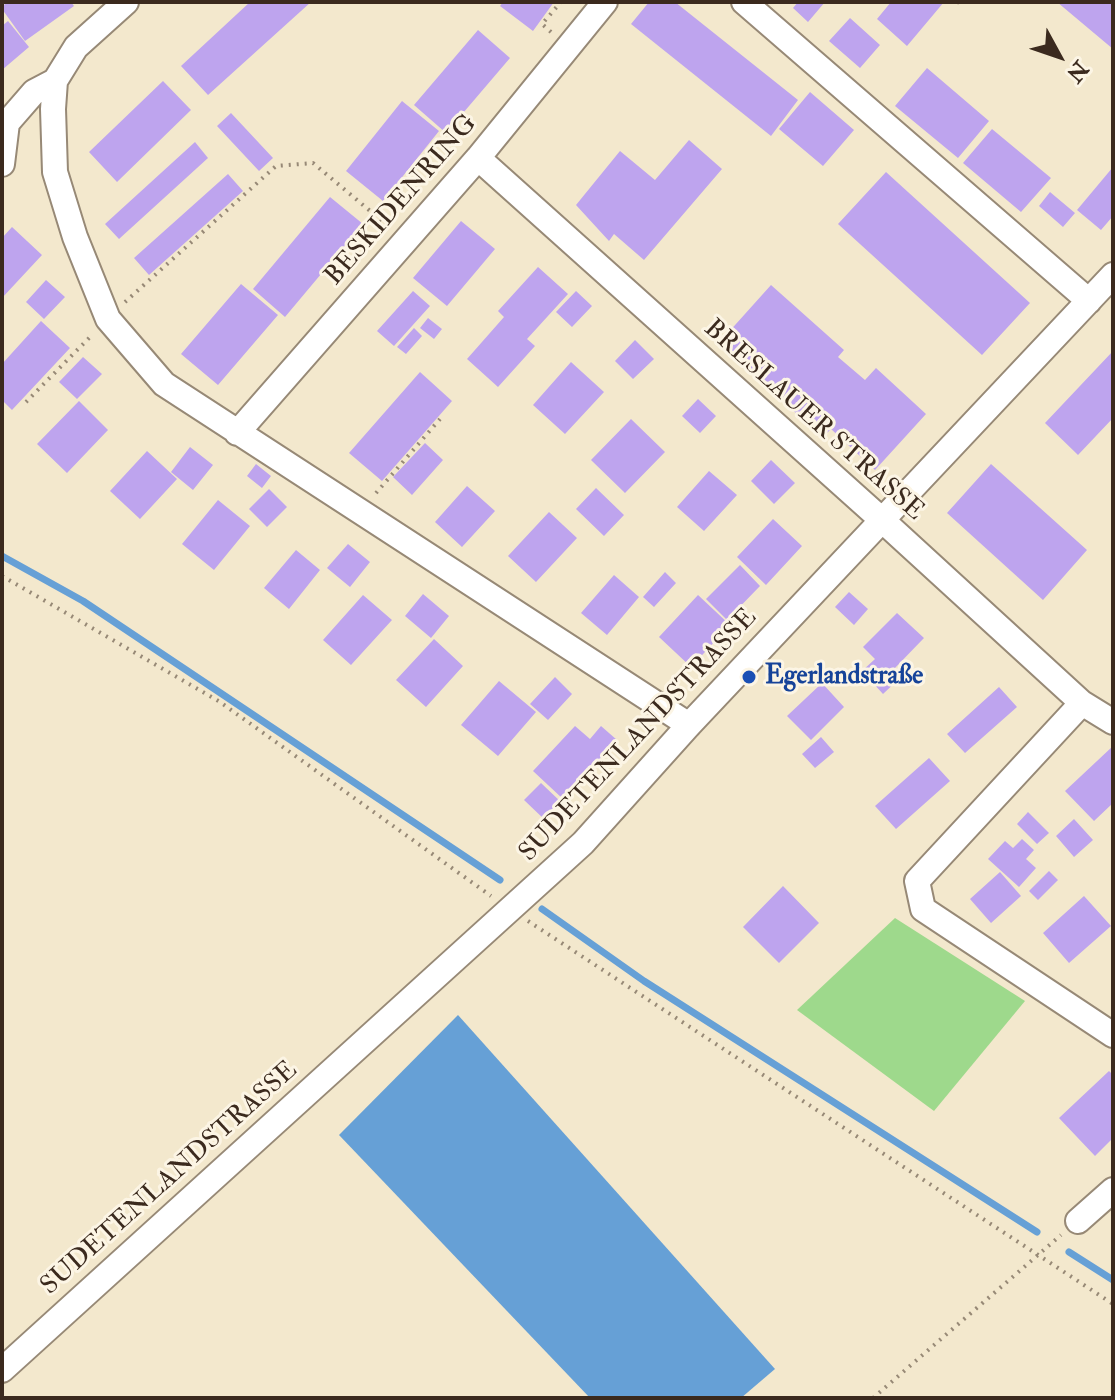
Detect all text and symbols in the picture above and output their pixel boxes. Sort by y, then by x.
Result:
north arrow [1019,16,1099,96]
text: N [1060,55,1094,88]
street label: BESKIDENRING [320,109,484,293]
street label: BRESLAUER STRASSE [697,314,929,528]
street label: SUDETENLANDSTRASSE [514,603,764,869]
place label: Egerlandstraße [765,661,923,693]
marker: Egerlandstraße [740,668,758,686]
street label: SUDETENLANDSTRASSE [35,1056,305,1302]

